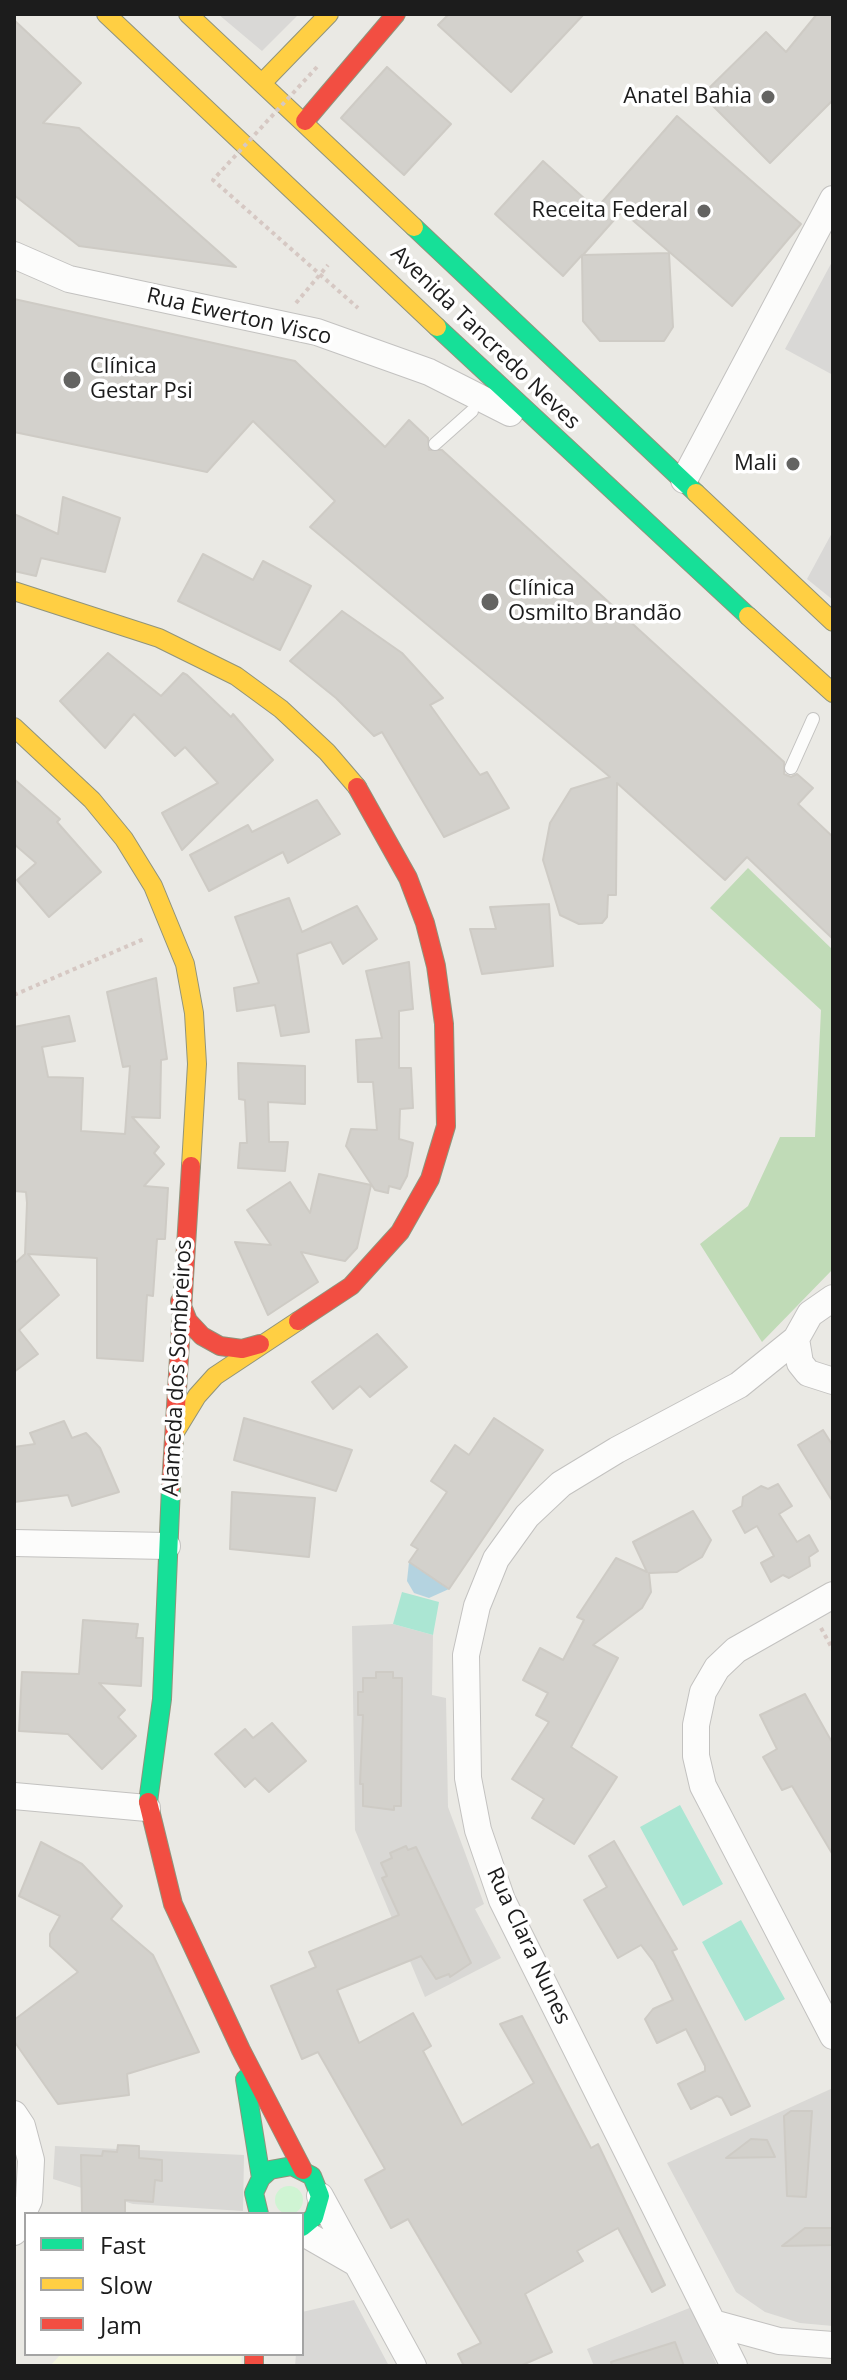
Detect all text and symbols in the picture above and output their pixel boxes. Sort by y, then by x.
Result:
place label: Anatel Bahia [623,84,752,110]
marker: Anatel Bahia [759,88,777,106]
place label: Receita Federal [532,198,688,224]
marker: Receita Federal [695,202,713,220]
street label: Avenida Tancredo Neves [385,241,585,435]
street label: Rua Ewerton Visco [144,283,334,351]
place label: Clínica Gestar Psi [90,354,193,406]
marker: Clínica Gestar Psi [61,369,83,391]
place label: Mali [734,451,777,477]
marker: Mali [784,455,802,473]
place label: Clínica Osmilto Brandão [508,576,682,628]
marker: Clínica Osmilto Brandão [479,591,501,613]
street label: Alameda dos Sombreiros [158,1239,198,1497]
street label: Rua Clara Nunes [480,1863,576,2029]
legend [24,2212,304,2356]
text: Fast [100,2228,146,2261]
text: Slow [100,2268,152,2301]
text: Jam [100,2308,142,2341]

